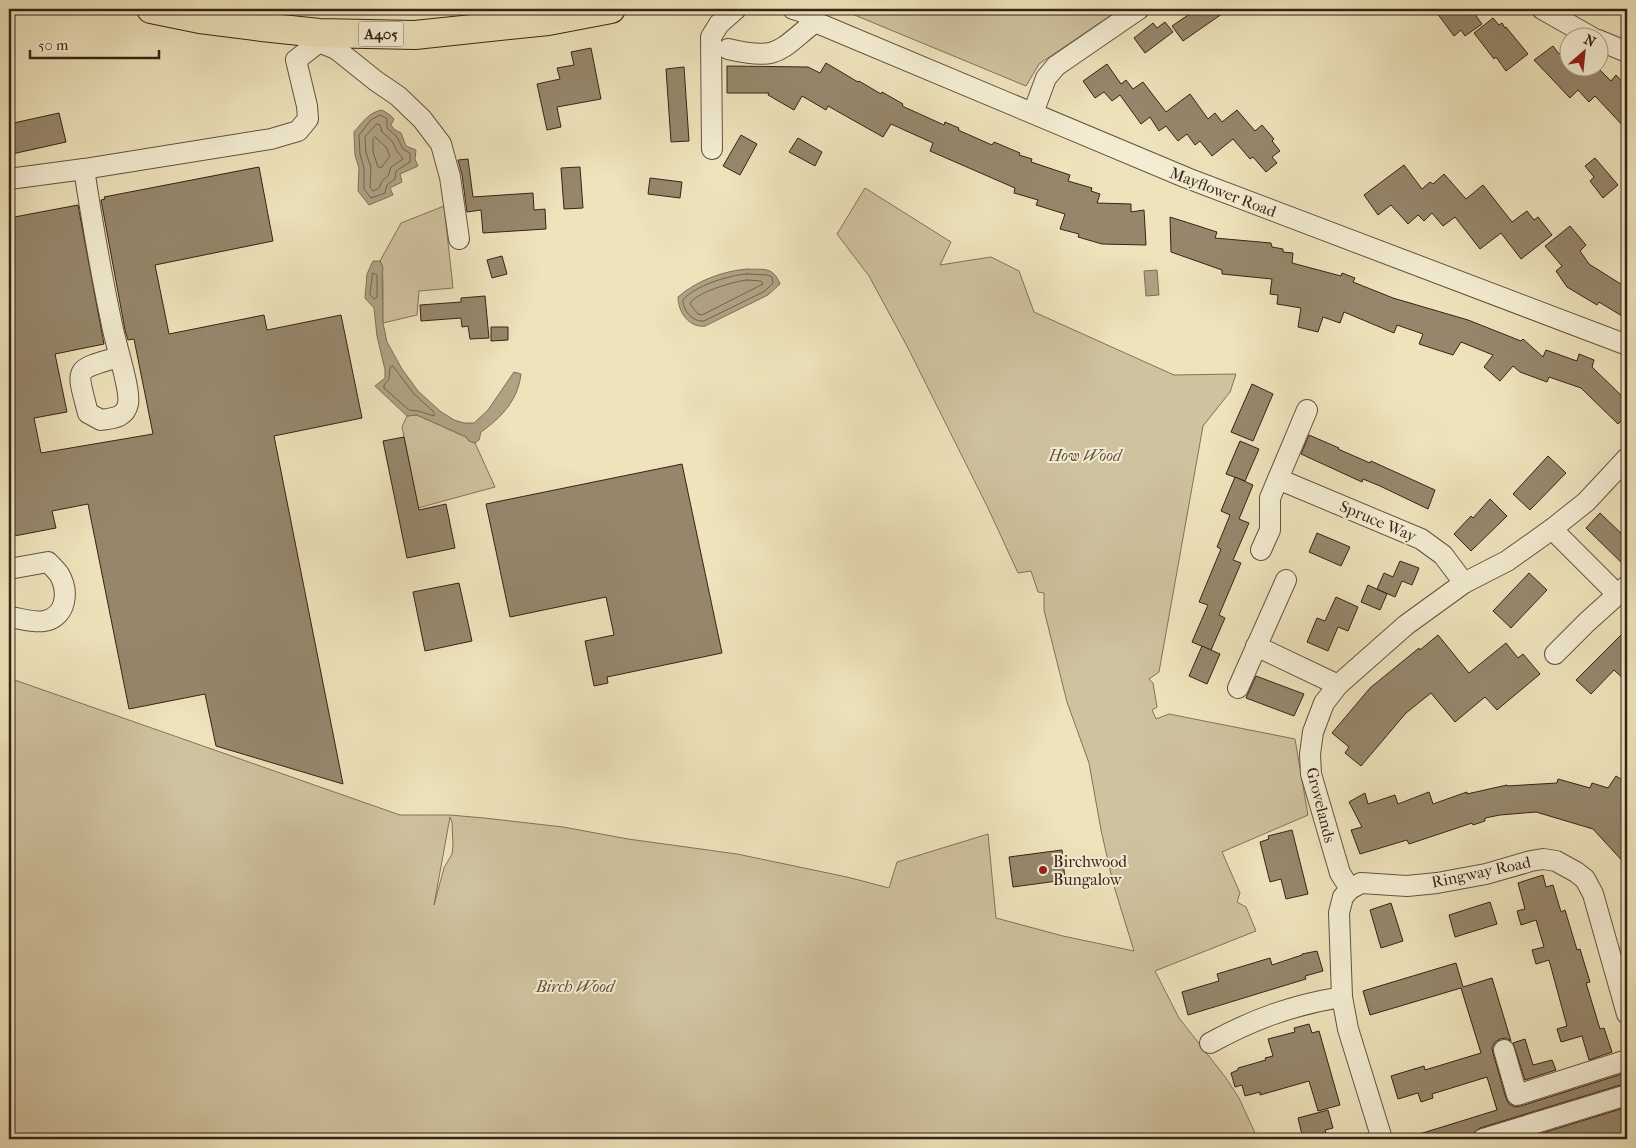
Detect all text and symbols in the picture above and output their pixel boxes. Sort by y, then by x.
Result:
road number: A405 [358,22,404,46]
scale bar [30,28,159,60]
north arrow [1558,28,1608,78]
text: N [1581,31,1599,51]
text: 50 m [38,36,69,54]
street label: Mayflower Road [1167,163,1279,221]
park label: How Wood [1048,446,1123,465]
street label: Spruce Way [1337,496,1420,546]
street label: Grovelands [1302,765,1340,845]
place label: Birchwood Bungalow [1053,852,1127,889]
street label: Ringway Road [1430,852,1533,892]
marker: Birchwood Bungalow [1037,864,1049,876]
park label: Birch Wood [535,977,616,996]

